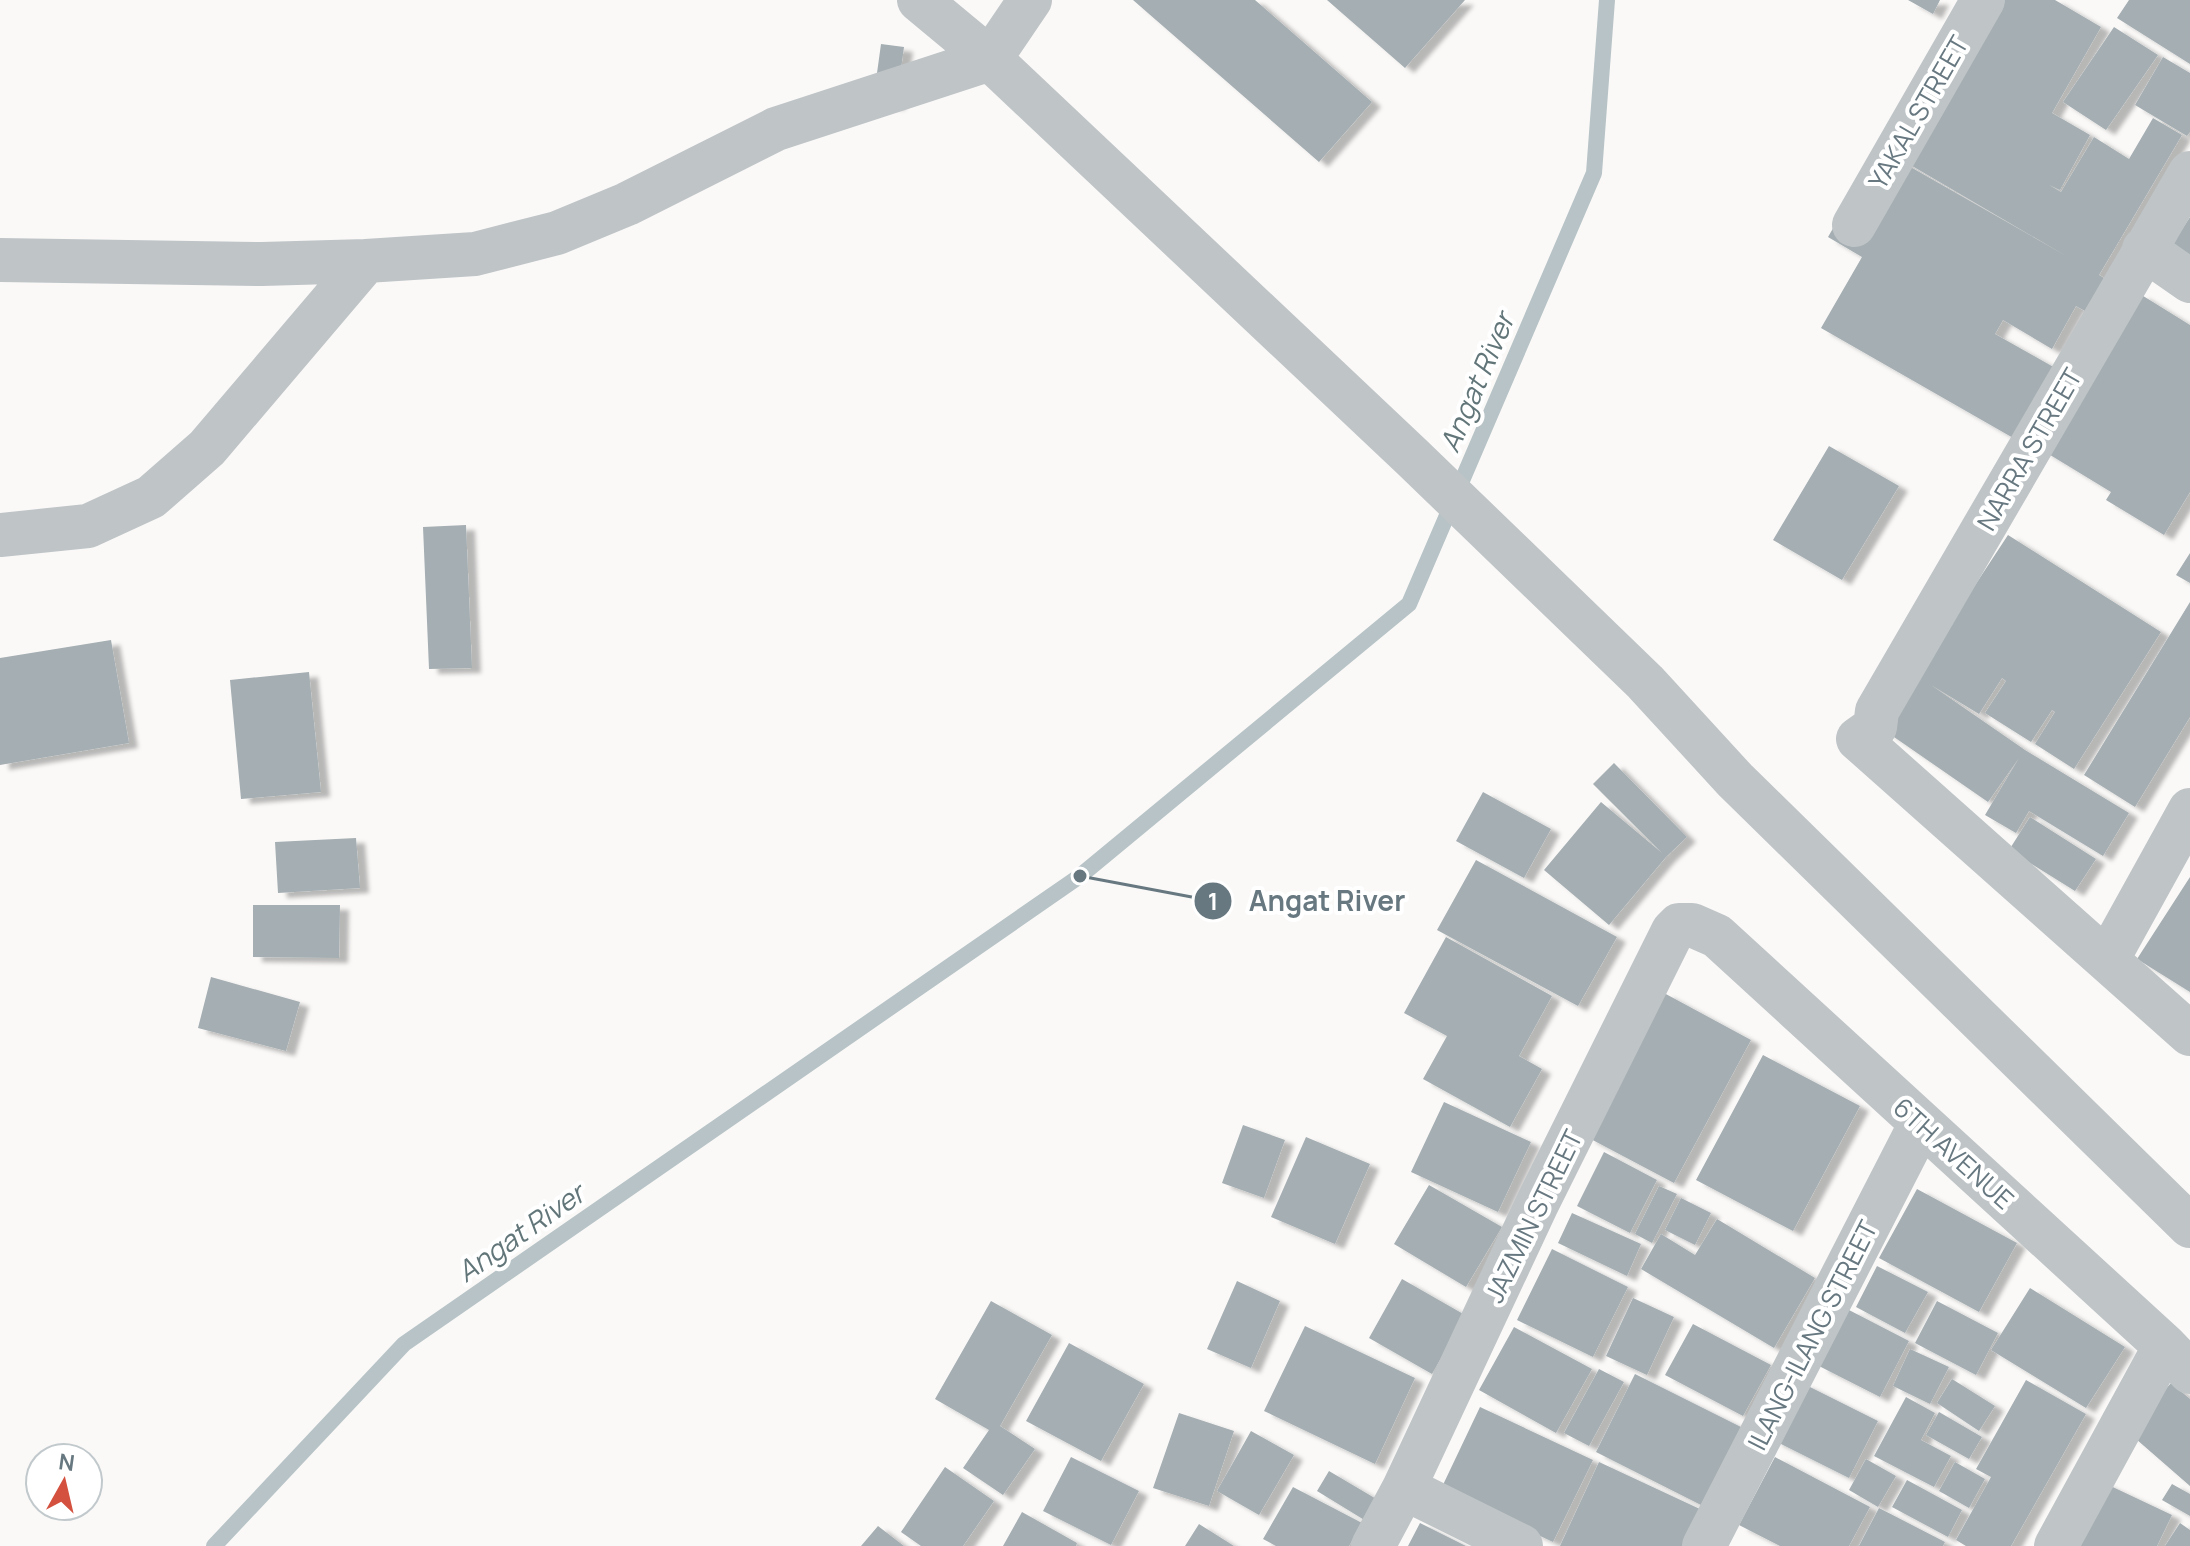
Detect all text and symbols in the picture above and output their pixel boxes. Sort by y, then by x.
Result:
street label: YAKAL STREET [1860,28,1977,195]
water label: Angat River [1430,303,1524,457]
street label: NARRA STREET [1968,361,2090,537]
callout: Angat River [1193,875,1422,927]
text: Angat River [1249,881,1405,919]
text: 1 [1208,884,1218,917]
street label: 6TH AVENUE [1886,1089,2022,1217]
street label: JAZMIN STREET [1476,1123,1591,1308]
water label: Angat River [449,1172,595,1290]
street label: ILANG-ILANG STREET [1739,1214,1886,1456]
north arrow [24,1442,104,1522]
text: N [57,1446,77,1478]

